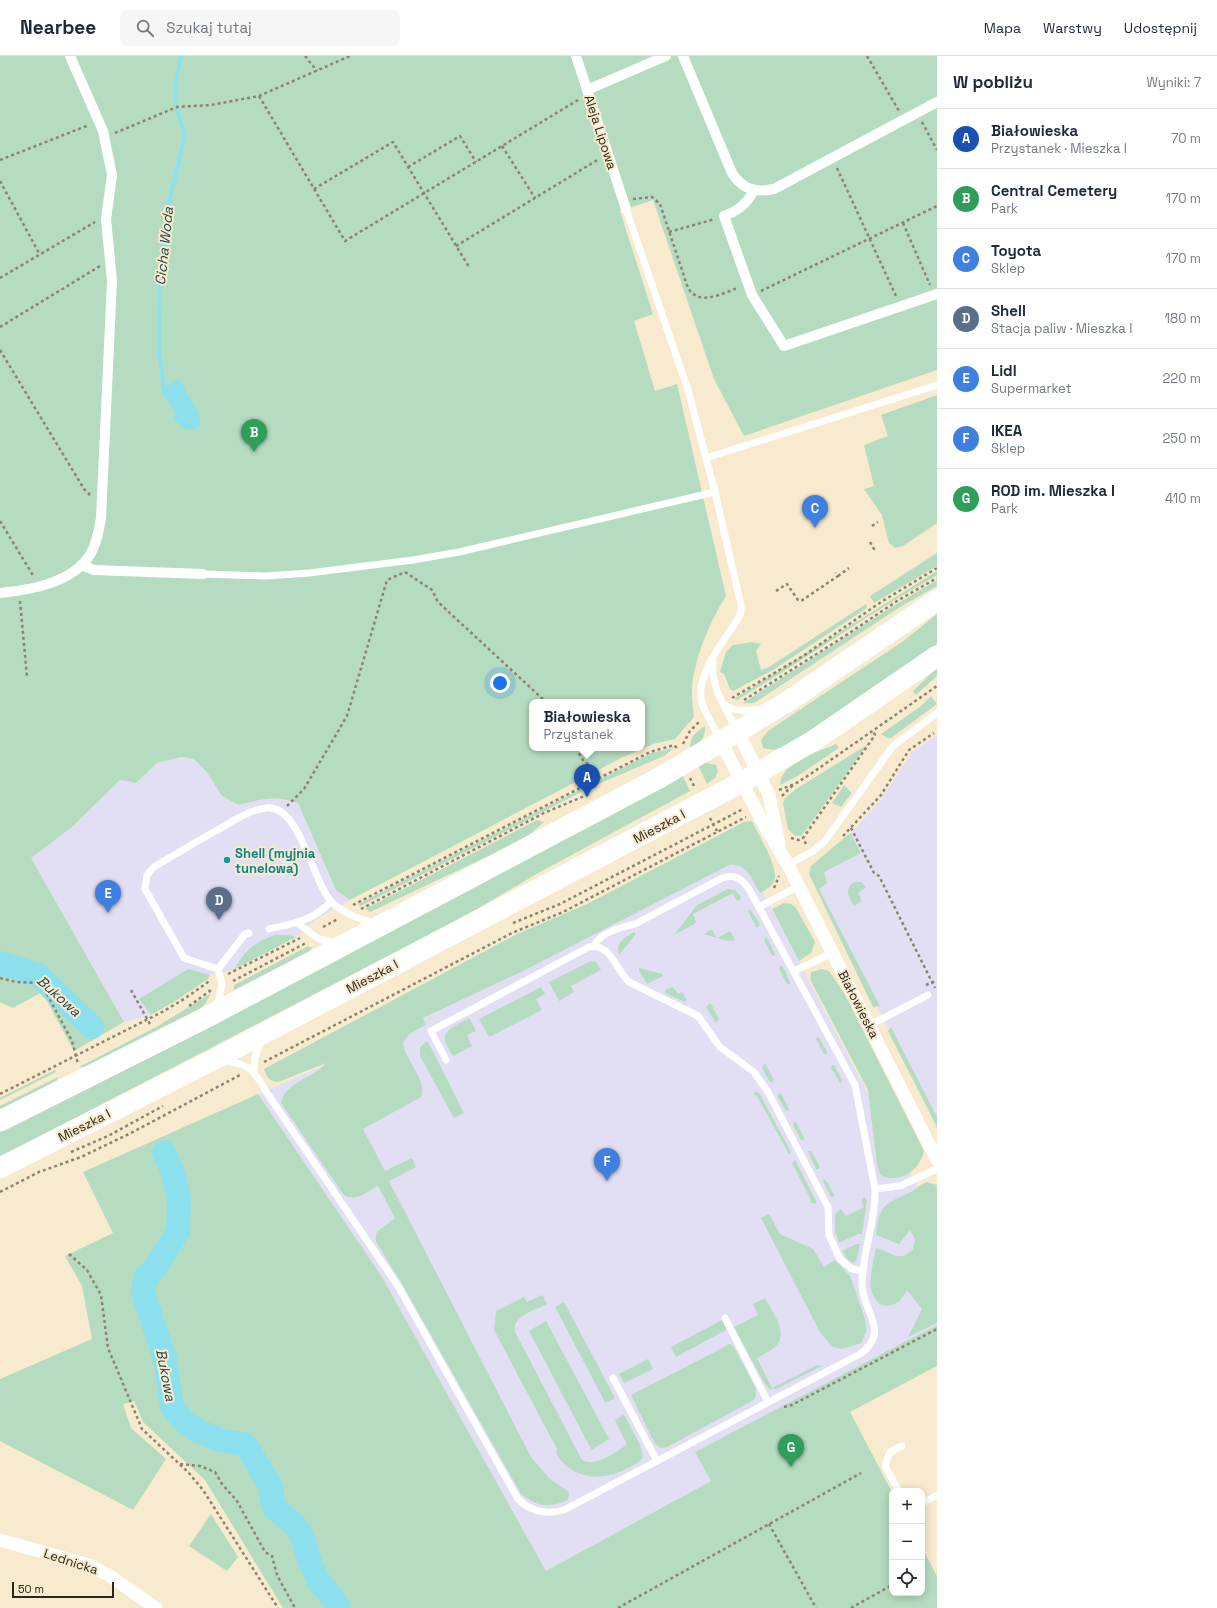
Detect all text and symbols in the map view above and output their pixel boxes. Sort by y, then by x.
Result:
search box [120,10,400,46]
text: Nearbee [20,15,96,40]
icon: search [134,17,156,39]
text: Szukaj tutaj [166,18,252,37]
text: Mapa [984,19,1021,37]
text: Warstwy [1043,19,1102,37]
text: Udostępnij [1124,19,1197,37]
text: W pobliżu [953,71,1033,93]
text: Wyniki: 7 [1146,74,1201,91]
street label: Aleja Lipowa [580,93,621,172]
text: Białowieska [991,121,1078,140]
text: A [962,130,970,147]
text: 70 m [1171,130,1201,147]
text: Przystanek · Mieszka I [991,140,1127,157]
text: Central Cemetery [991,181,1117,200]
text: B [962,190,970,207]
text: 170 m [1165,190,1201,207]
text: Park [991,200,1018,217]
water label: Cicha Woda [151,205,177,286]
text: Toyota [991,241,1041,260]
text: C [962,250,970,267]
text: 170 m [1165,250,1201,267]
text: Sklep [991,260,1025,277]
text: Shell [991,301,1026,320]
text: D [962,310,970,327]
text: 180 m [1165,310,1201,327]
text: Stacja paliw · Mieszka I [991,320,1132,337]
text: Lidl [991,361,1017,380]
text: E [962,370,970,387]
text: 220 m [1162,370,1201,387]
text: Supermarket [991,380,1072,397]
pin: B [241,419,267,452]
text: IKEA [991,421,1022,440]
text: F [963,430,969,447]
text: 250 m [1163,430,1201,447]
text: Sklep [991,440,1025,457]
text: ROD im. Mieszka I [991,481,1115,500]
text: G [962,490,970,507]
text: 410 m [1165,490,1201,507]
pin: C [802,495,828,528]
text: Park [991,500,1018,517]
your location [490,673,510,693]
popup [529,699,645,751]
text: Białowieska [543,707,631,726]
text: Przystanek [543,726,614,743]
pin: A [574,764,600,797]
street label: Mieszka I [630,806,688,847]
place label: Shell (myjnia tunelowa) [235,845,316,877]
marker: Shell (myjnia tunelowa) [222,855,232,865]
pin: E [95,880,121,913]
pin: D [206,887,232,920]
street label: Mieszka I [343,956,401,997]
street label: Białowieska [834,967,883,1042]
water label: Bukowa [33,972,85,1021]
street label: Mieszka I [55,1105,113,1146]
pin: F [594,1148,620,1181]
water label: Bukowa [152,1347,180,1403]
pin: G [778,1434,804,1467]
map controls [889,1488,925,1596]
button: + [889,1488,925,1524]
button: − [889,1524,925,1560]
street label: Lednicka [41,1545,101,1578]
button: locate [889,1560,925,1596]
scale bar [12,1580,114,1599]
text: 50 m [18,1582,44,1596]

